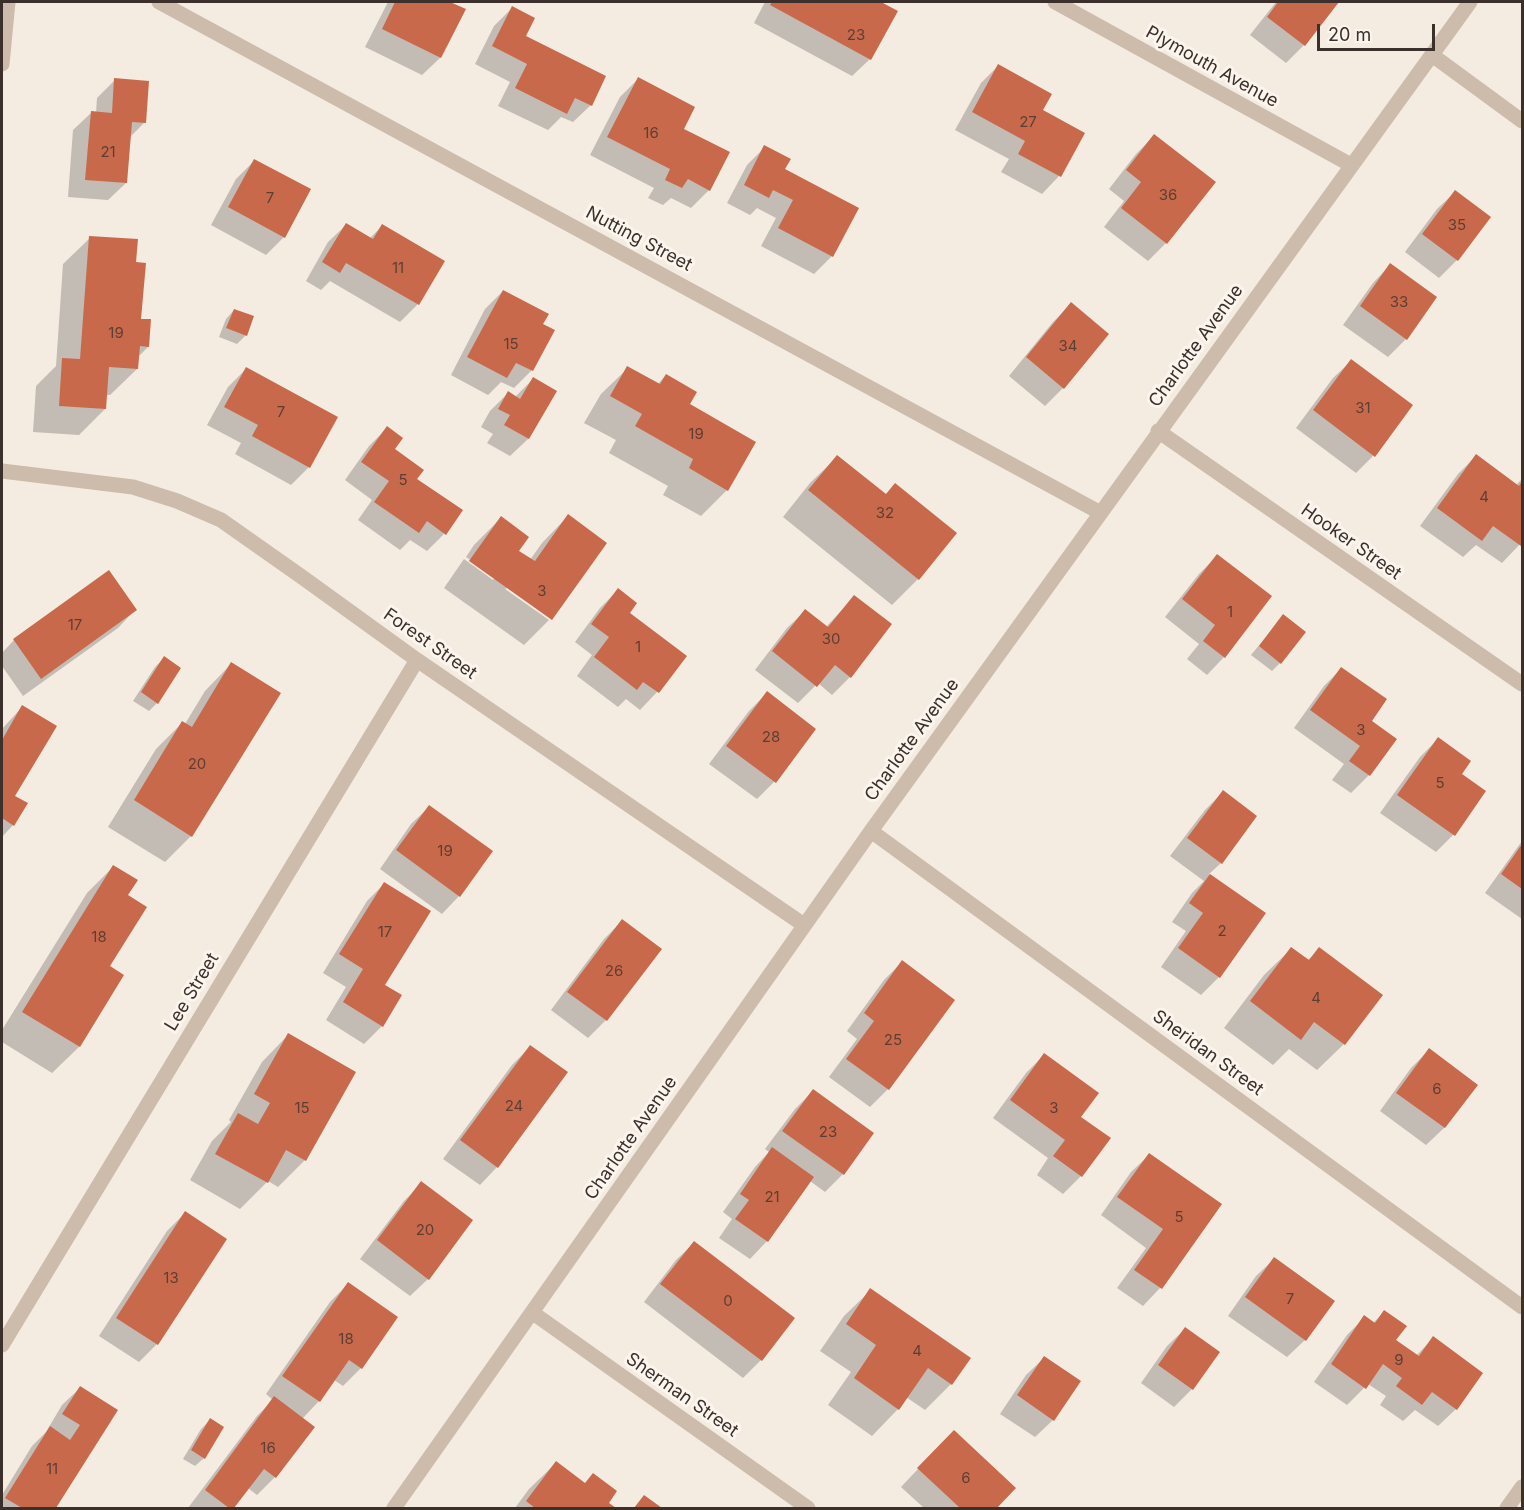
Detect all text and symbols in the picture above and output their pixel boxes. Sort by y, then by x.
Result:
scale bar [1320,12,1438,50]
street label: Plymouth Avenue [1142,22,1282,112]
text: 20 m [1328,24,1371,45]
house number: 23 [847,26,865,44]
house number: 27 [1019,113,1037,131]
house number: 16 [643,124,659,142]
house number: 21 [100,143,116,161]
house number: 36 [1159,186,1177,204]
house number: 7 [266,189,274,207]
street label: Nutting Street [582,202,696,276]
house number: 35 [1448,216,1466,234]
house number: 11 [392,259,404,277]
street label: Charlotte Avenue [1144,281,1248,411]
house number: 33 [1390,293,1408,311]
house number: 19 [108,324,124,342]
house number: 15 [503,335,519,353]
house number: 34 [1059,337,1077,355]
house number: 31 [1355,399,1371,417]
house number: 7 [277,403,285,421]
house number: 19 [688,425,704,443]
house number: 5 [398,471,408,489]
house number: 4 [1479,488,1489,506]
street label: Hooker Street [1297,499,1405,585]
house number: 32 [876,504,894,522]
house number: 3 [537,582,547,600]
house number: 1 [1227,603,1233,621]
street label: Forest Street [379,604,481,684]
house number: 17 [68,616,82,634]
house number: 30 [822,630,840,648]
house number: 1 [635,638,641,656]
street label: Charlotte Avenue [860,675,964,805]
house number: 3 [1356,721,1366,739]
house number: 28 [762,728,780,746]
house number: 20 [188,755,206,773]
house number: 5 [1435,774,1445,792]
house number: 19 [437,842,453,860]
house number: 2 [1217,922,1227,940]
house number: 17 [378,923,392,941]
house number: 18 [91,928,107,946]
street label: Lee Street [160,949,224,1035]
house number: 26 [605,962,623,980]
house number: 4 [1311,989,1321,1007]
street label: Sheridan Street [1148,1006,1268,1100]
house number: 25 [884,1031,902,1049]
street label: Charlotte Avenue [580,1072,682,1204]
house number: 6 [1432,1080,1442,1098]
house number: 24 [505,1097,523,1115]
house number: 15 [294,1099,310,1117]
house number: 3 [1049,1099,1059,1117]
house number: 23 [819,1123,837,1141]
house number: 21 [764,1188,780,1206]
house number: 5 [1174,1208,1184,1226]
house number: 20 [416,1221,434,1239]
house number: 13 [163,1269,179,1287]
house number: 7 [1286,1290,1294,1308]
house number: 0 [723,1292,733,1310]
house number: 18 [338,1330,354,1348]
house number: 4 [912,1342,922,1360]
street label: Sherman Street [622,1348,742,1442]
house number: 9 [1394,1351,1404,1369]
house number: 16 [260,1439,276,1457]
house number: 11 [46,1460,58,1478]
house number: 6 [961,1469,971,1487]

